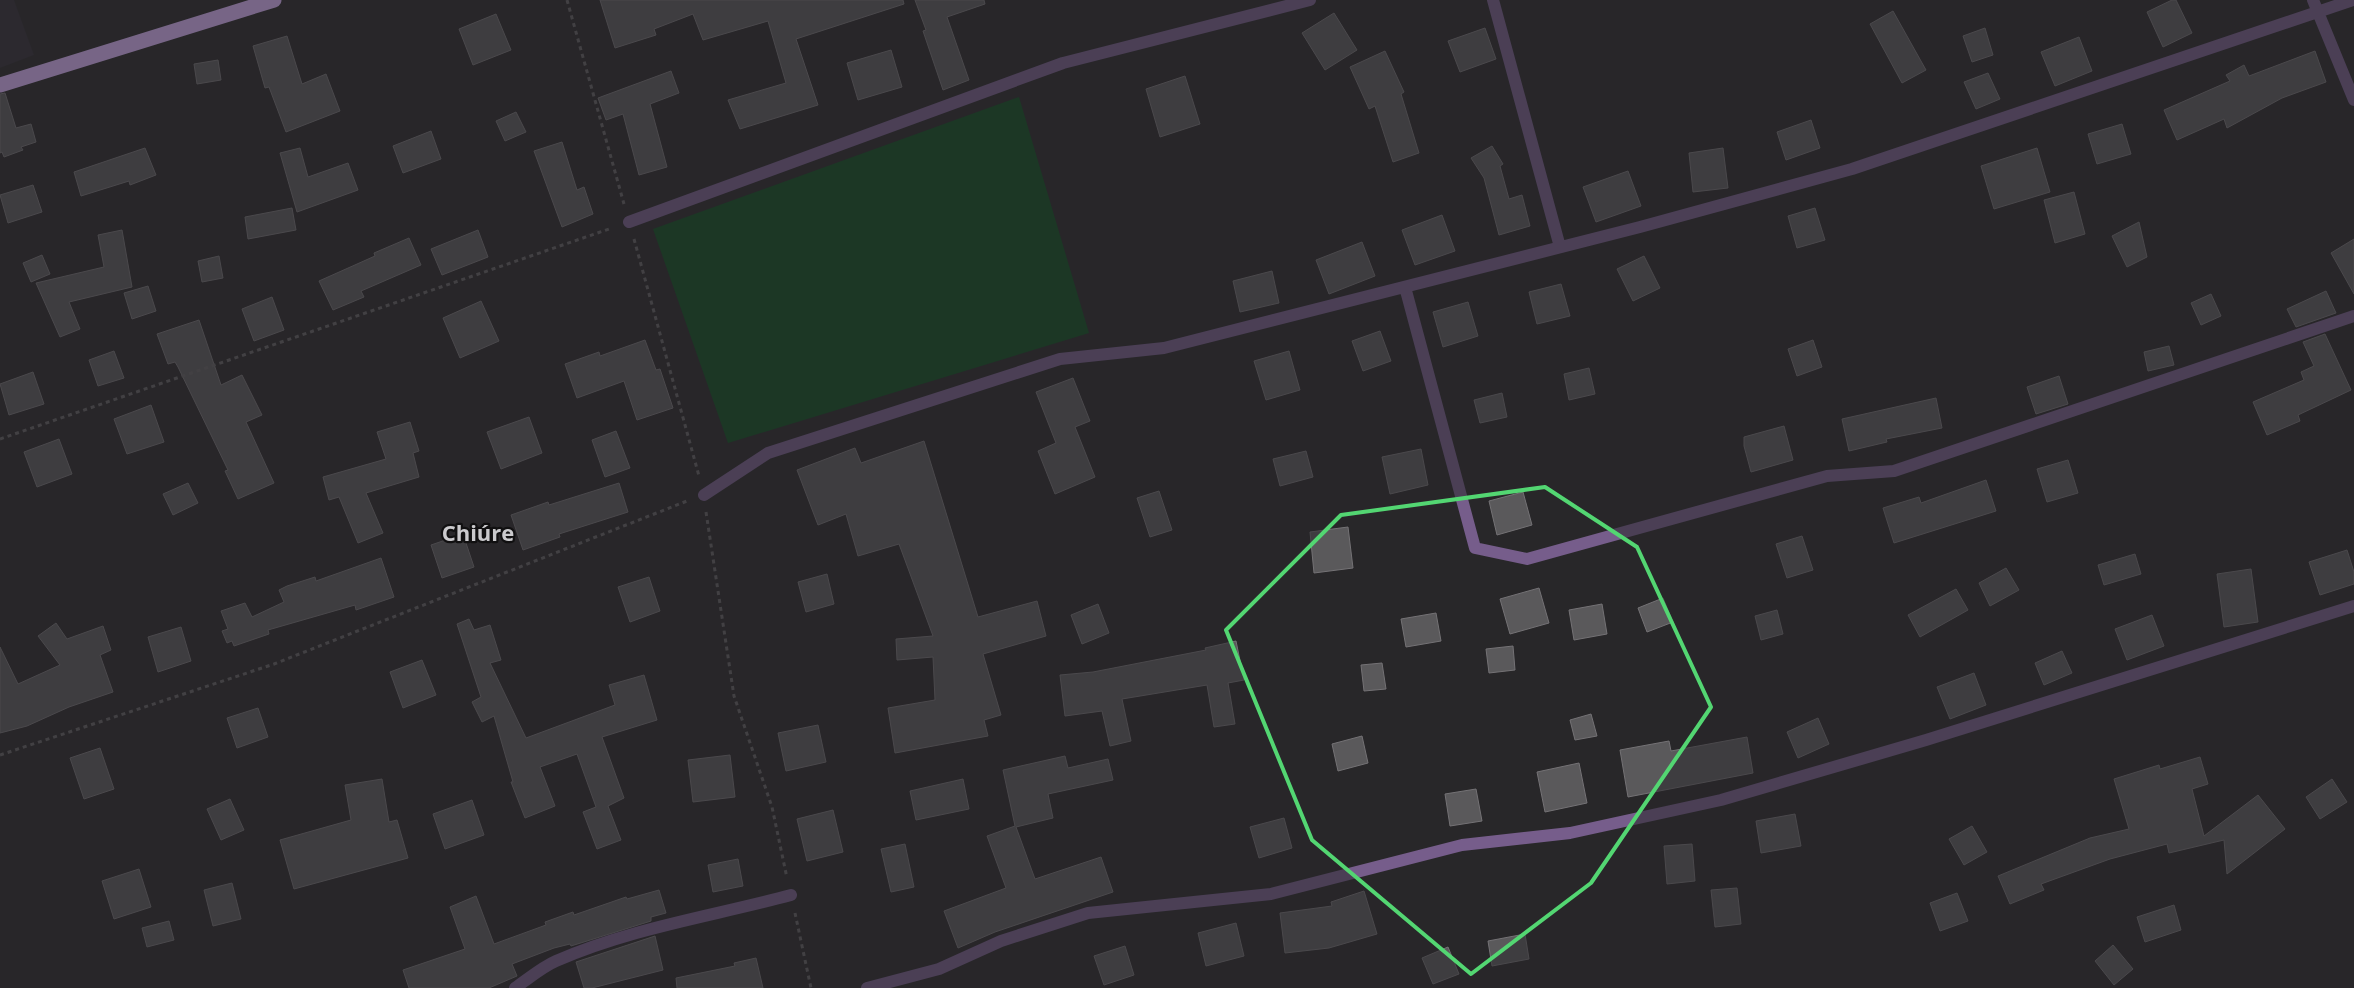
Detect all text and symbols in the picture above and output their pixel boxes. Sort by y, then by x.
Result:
district label: Chiúre [442,517,514,547]

